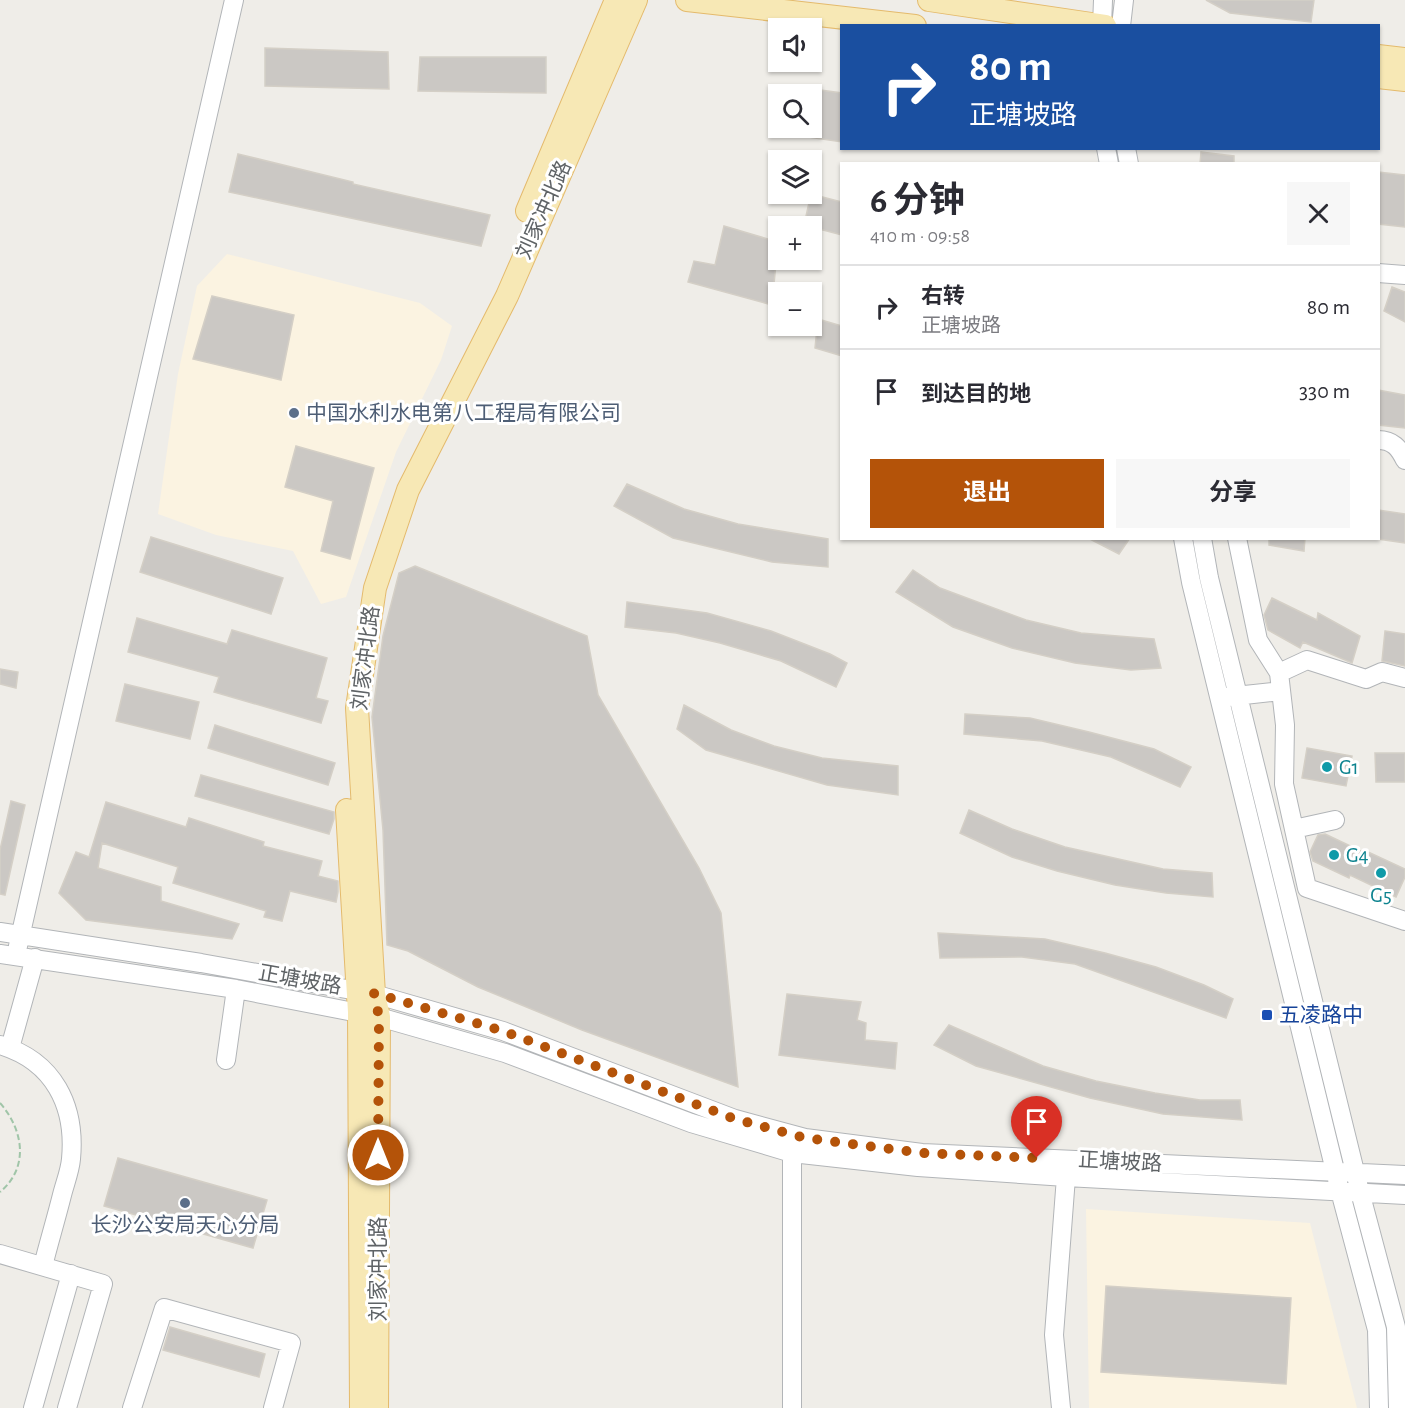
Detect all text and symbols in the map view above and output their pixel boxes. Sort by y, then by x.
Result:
map controls [768,18,822,336]
button: sound [768,18,822,72]
text: 80 m [969,46,1052,88]
icon: right [870,48,948,126]
button: search [768,84,822,138]
text: 正塘坡路 [969,102,1077,129]
button: layers [768,150,822,204]
street label: 刘家冲北路 [512,157,575,262]
button: close [1287,182,1350,245]
text: 6 分钟 [870,183,965,219]
button: + [768,216,822,270]
text: 410 m · 09:58 [870,226,970,246]
button: − [768,282,822,336]
text: 右转 [921,285,965,307]
icon: right [870,291,903,324]
text: 80 m [1307,296,1350,318]
text: 正塘坡路 [921,316,1001,336]
icon: arrive [870,375,903,408]
text: 330 m [1299,380,1350,402]
text: 到达目的地 [921,383,1031,405]
place label: 中国水利水电第八工程局有限公司 [306,402,621,424]
marker: 中国水利水电第八工程局有限公司 [287,406,301,420]
button: 退出 [870,459,1104,528]
button: 分享 [1116,459,1350,528]
street label: 刘家冲北路 [348,604,383,711]
place label: G1 [1339,757,1359,778]
marker: G1 [1320,760,1334,774]
place label: G4 [1346,845,1369,866]
marker: G4 [1327,848,1341,862]
marker: G5 [1374,866,1388,880]
place label: G5 [1370,885,1392,906]
street label: 正塘坡路 [257,961,343,998]
place label: 五凌路中 [1279,1004,1363,1026]
marker: 五凌路中 [1260,1008,1274,1022]
pin [1011,1096,1062,1158]
icon: arrive [1020,1105,1053,1138]
position arrow [346,1123,410,1187]
street label: 正塘坡路 [1078,1148,1163,1175]
marker: 长沙公安局天心分局 [178,1196,192,1210]
place label: 长沙公安局天心分局 [91,1214,280,1236]
street label: 刘家冲北路 [367,1217,389,1322]

